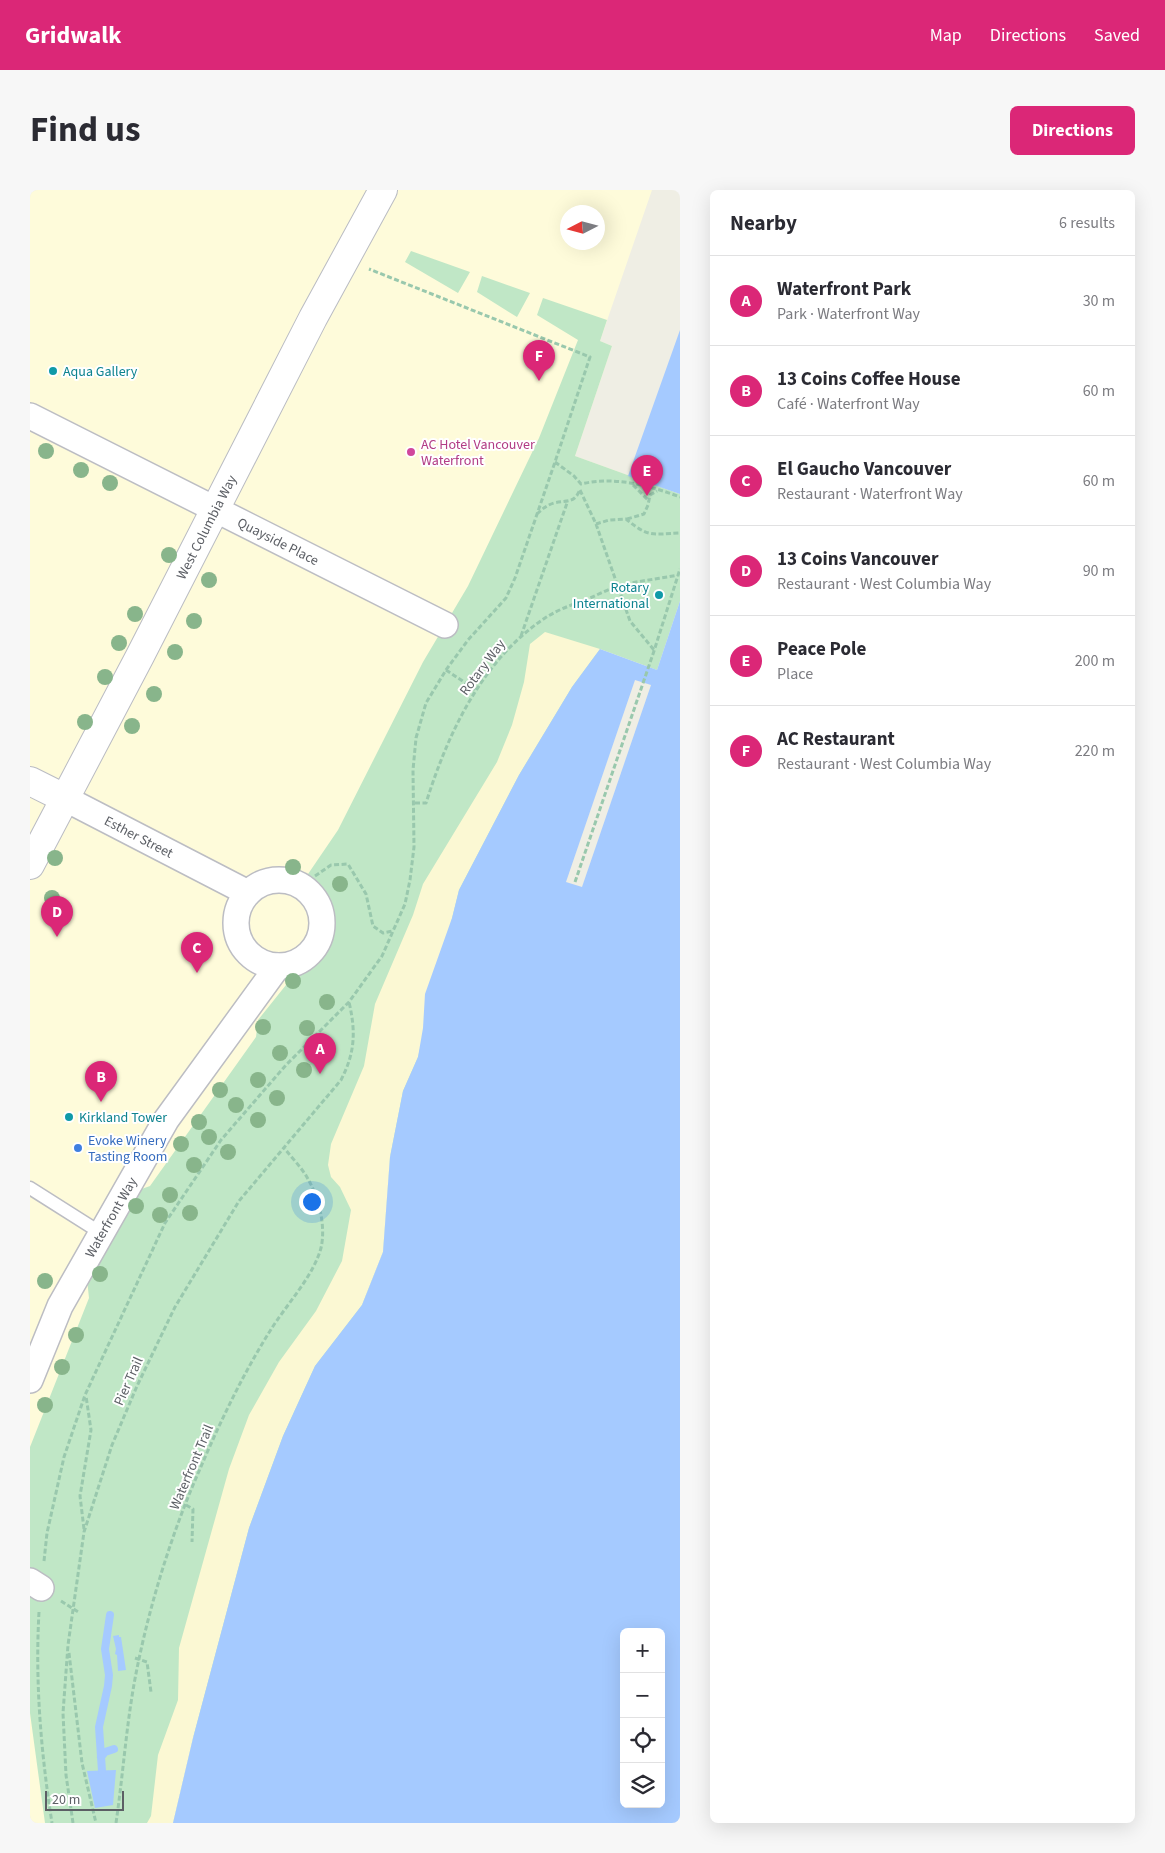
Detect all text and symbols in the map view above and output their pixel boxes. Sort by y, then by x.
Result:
text: Gridwalk [25,18,121,53]
text: Map [930,23,962,48]
text: Directions [990,23,1066,48]
text: Saved [1094,23,1140,48]
text: Find us [30,105,140,155]
button: Directions [1010,106,1135,155]
north arrow [560,205,605,250]
text: Nearby [730,208,797,238]
text: 6 results [1059,212,1115,234]
text: Waterfront Park [777,276,911,303]
text: A [741,290,751,312]
text: 30 m [1083,290,1115,312]
text: Park · Waterfront Way [777,303,920,325]
pin: F [523,340,555,381]
place label: Aqua Gallery [63,362,138,382]
marker: Aqua Gallery [47,365,59,377]
text: 13 Coins Coffee House [777,366,961,393]
text: B [741,380,751,402]
text: 60 m [1083,380,1115,402]
text: Café · Waterfront Way [777,393,920,415]
place label: AC Hotel Vancouver Waterfront [421,435,535,471]
marker: AC Hotel Vancouver Waterfront [405,446,417,458]
pin: E [631,455,663,496]
text: El Gaucho Vancouver [777,456,951,483]
text: C [741,470,751,492]
text: 60 m [1083,470,1115,492]
street label: West Columbia Way [172,471,242,583]
text: Restaurant · Waterfront Way [777,483,963,505]
street label: Quayside Place [234,513,322,571]
text: 13 Coins Vancouver [777,546,938,573]
text: D [741,560,751,582]
text: 90 m [1083,560,1115,582]
text: Restaurant · West Columbia Way [777,573,991,595]
place label: Rotary International [573,578,649,614]
marker: Rotary International [653,589,665,601]
street label: Rotary Way [455,635,511,700]
text: Peace Pole [777,636,866,663]
text: E [742,650,750,672]
text: 200 m [1075,650,1115,672]
text: Place [777,663,813,685]
text: AC Restaurant [777,726,895,753]
text: F [742,740,750,762]
text: 220 m [1075,740,1115,762]
text: Restaurant · West Columbia Way [777,753,991,775]
street label: Esther Street [100,811,177,864]
pin: D [41,896,73,937]
pin: C [181,932,213,973]
pin: A [304,1033,336,1074]
pin: B [85,1061,117,1102]
place label: Kirkland Tower [79,1108,167,1128]
marker: Kirkland Tower [63,1111,75,1123]
place label: Evoke Winery Tasting Room [88,1131,167,1167]
marker: Evoke Winery Tasting Room [72,1142,84,1154]
street label: Waterfront Way [80,1173,143,1262]
your location [299,1189,325,1215]
street label: Pier Trail [109,1353,149,1409]
street label: Waterfront Trail [165,1421,219,1513]
map controls [620,1628,665,1808]
button: + [620,1628,665,1673]
button: − [620,1673,665,1718]
button: locate [620,1718,665,1763]
button: layers [620,1763,665,1808]
scale bar [45,1788,124,1811]
text: 20 m [52,1790,80,1810]

